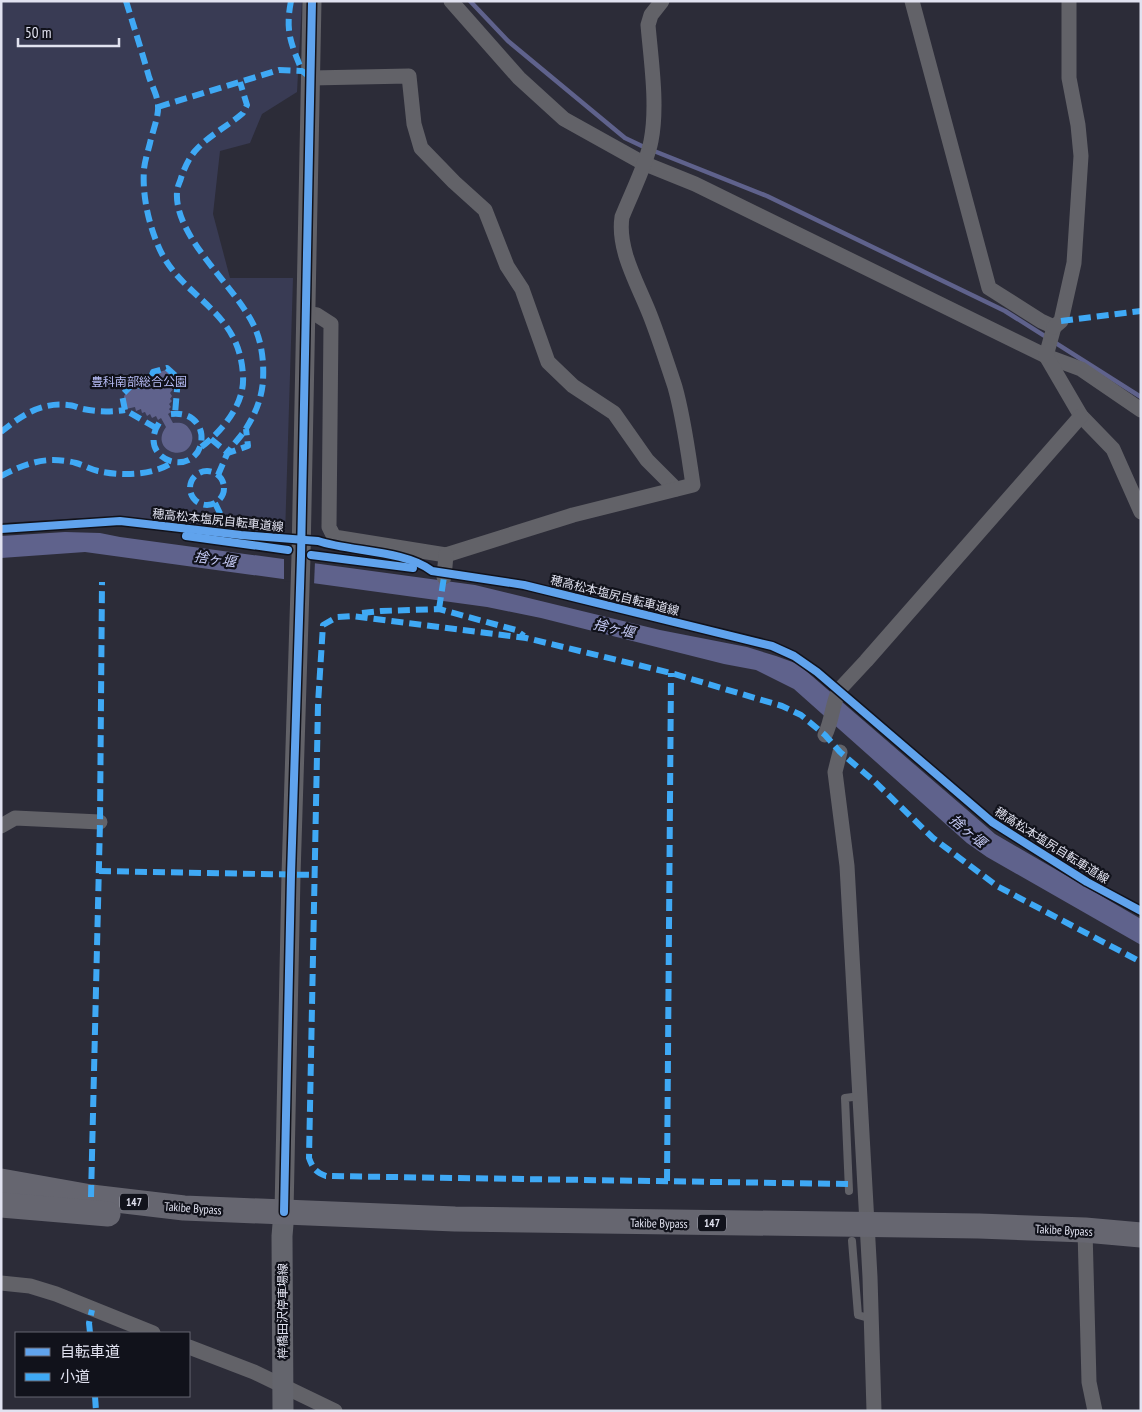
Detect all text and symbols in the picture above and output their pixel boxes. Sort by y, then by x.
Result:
scale bar [18,15,119,47]
text: 50 m [25,23,51,42]
park label: 豊科南部総合公園 [91,374,187,389]
street label: 穂高松本塩尻自転車道線 [152,506,284,534]
water label: 捨ヶ堰 [193,547,240,571]
street label: 穂高松本塩尻自転車道線 [549,572,681,618]
water label: 捨ヶ堰 [592,615,639,642]
street label: 穂高松本塩尻自転車道線 [992,804,1112,886]
water label: 捨ヶ堰 [946,811,992,853]
road number: 147 [120,1194,148,1210]
street label: Takibe Bypass [164,1199,222,1217]
road number: 147 [698,1214,726,1232]
street label: Takibe Bypass [630,1215,688,1231]
street label: Takibe Bypass [1035,1221,1093,1239]
street label: 梓橋田沢停車場線 [275,1263,290,1359]
legend [15,1332,190,1397]
text: 自転車道 [60,1342,120,1361]
text: 小道 [60,1367,90,1386]

